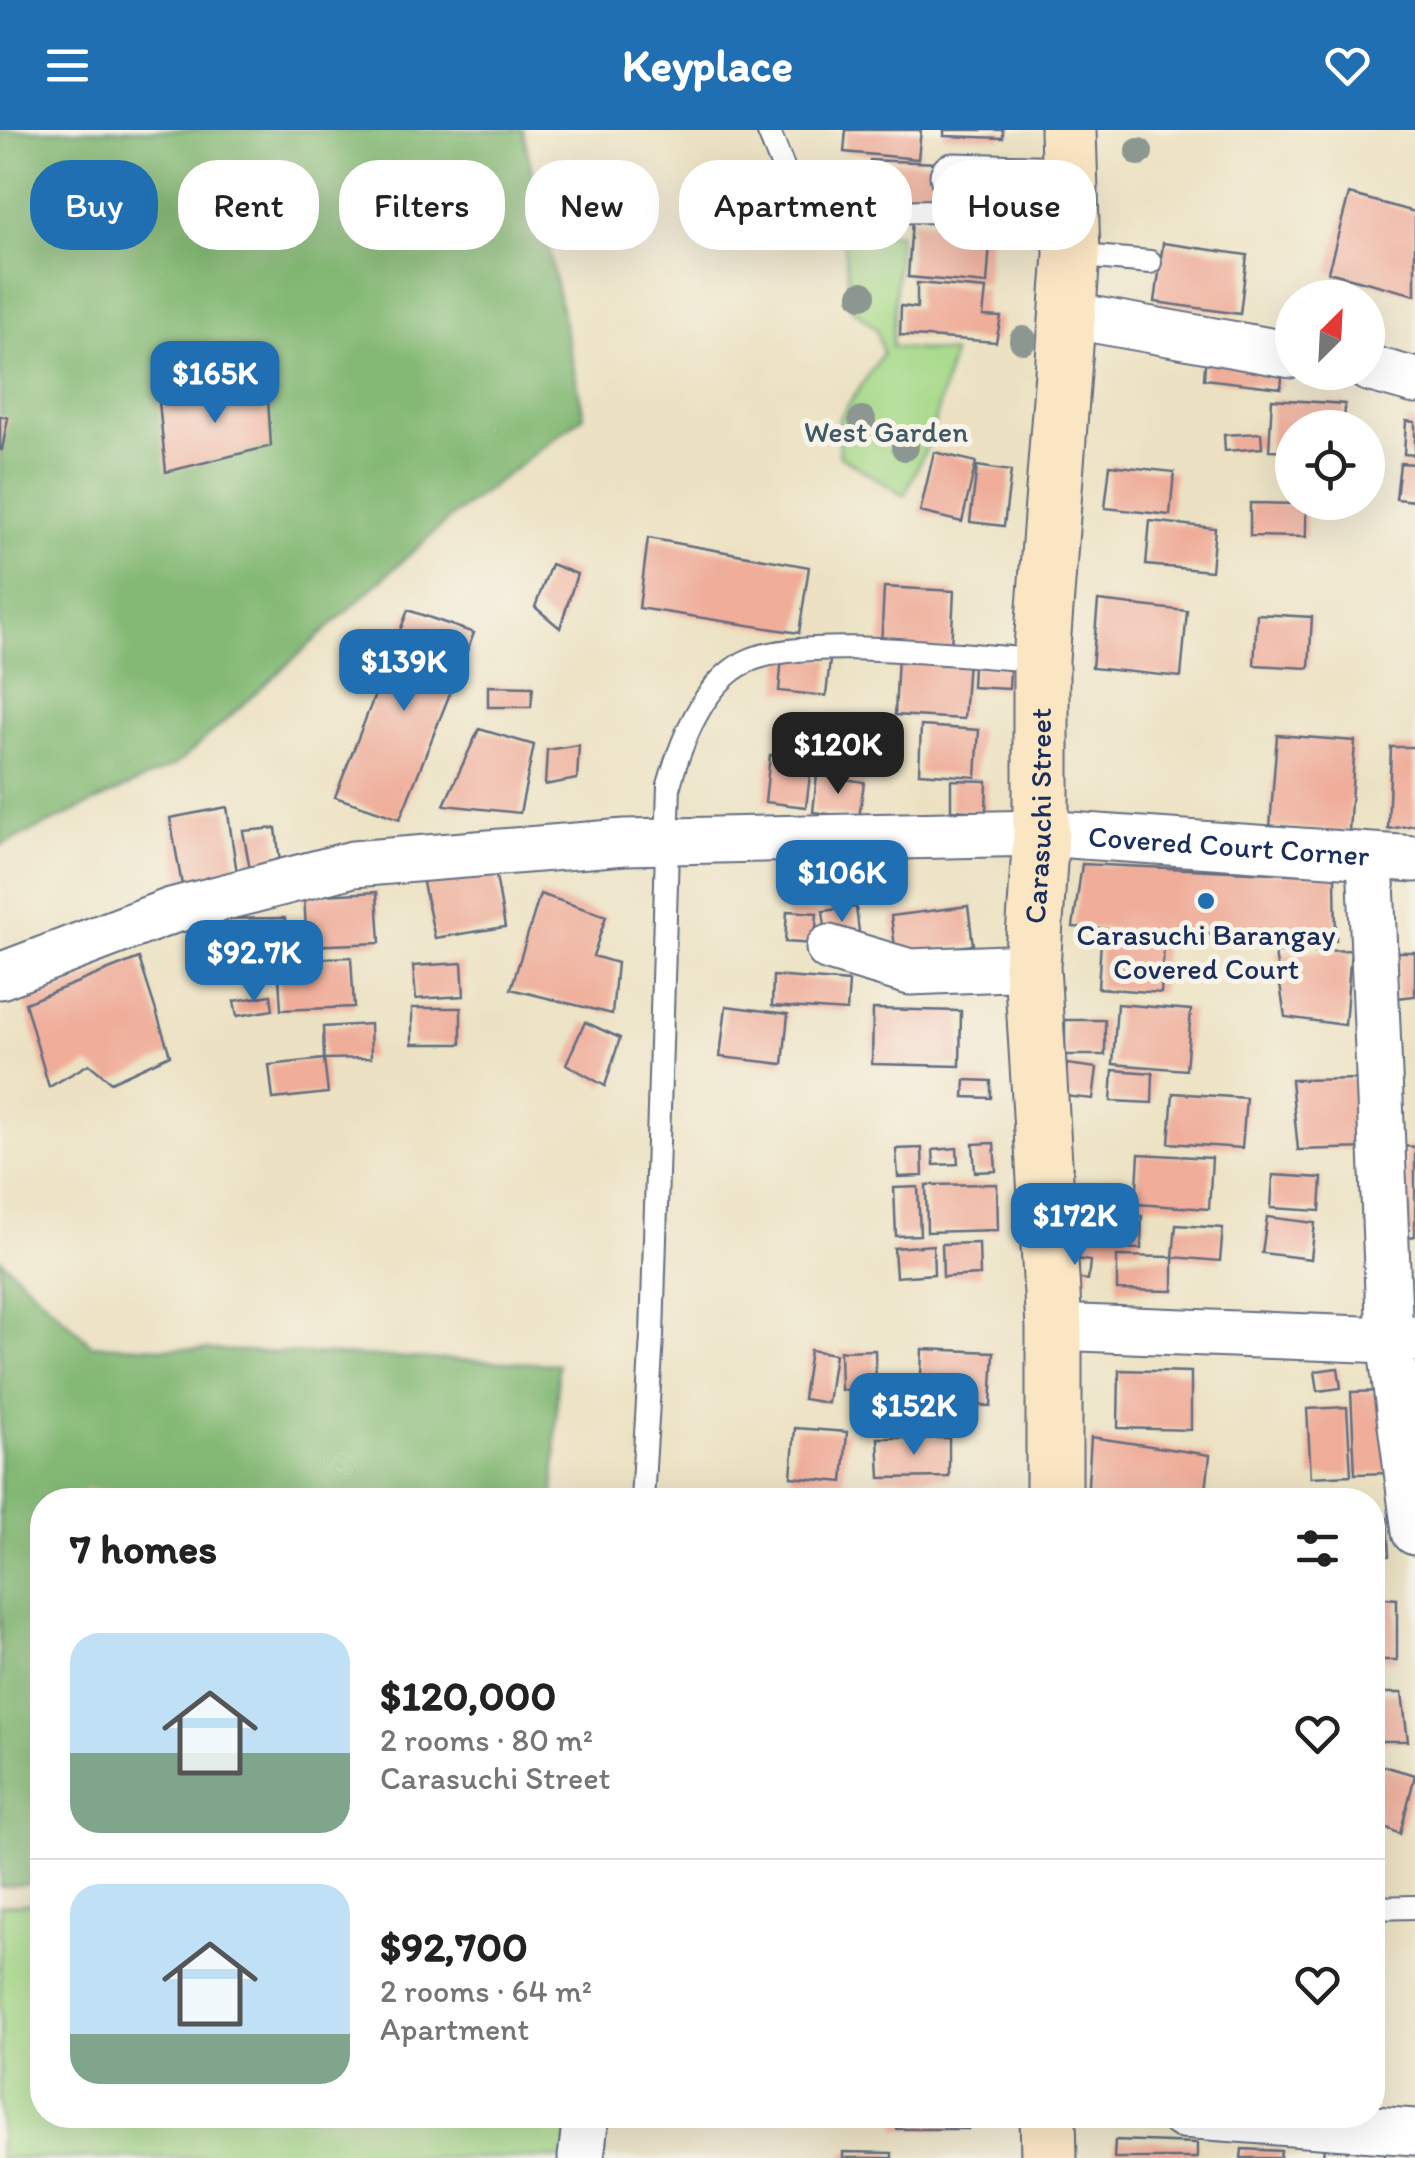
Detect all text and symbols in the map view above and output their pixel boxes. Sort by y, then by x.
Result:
icon: menu [40,38,95,93]
text: Keyplace [622,38,793,92]
icon: heart [1320,38,1375,93]
chip: Buy [30,160,158,250]
chip: Rent [178,160,319,250]
chip: Filters [339,160,505,250]
chip: New [525,160,659,250]
chip: Apartment [679,160,912,250]
chip: House [932,160,1096,250]
north arrow [1275,280,1385,390]
map controls [1275,280,1385,520]
pin: $165K [145,341,285,426]
text: $165K [172,354,258,392]
button: locate [1275,410,1385,520]
park label: West Garden [804,413,968,450]
pin: $139K [334,629,474,714]
text: $139K [361,642,447,680]
street label: Carasuchi Street [1016,708,1059,925]
pin: $120K [768,712,908,797]
text: $120K [794,725,882,763]
street label: Covered Court Corner [1087,817,1371,874]
pin: $106K [772,840,912,925]
text: $106K [798,853,886,891]
marker: Carasuchi Barangay Covered Court [1195,890,1217,912]
place label: Carasuchi Barangay Covered Court [1076,916,1336,987]
pin: $92.7K [173,920,335,1005]
text: $92.7K [207,933,301,971]
pin: $172K [1005,1183,1145,1268]
text: $172K [1033,1196,1117,1234]
pin: $152K [844,1373,984,1458]
text: $152K [871,1386,957,1424]
icon: filters [1290,1521,1345,1576]
text: 7 homes [70,1523,217,1574]
text: $120,000 [380,1670,556,1721]
icon: home [150,1673,270,1793]
icon: heart [1290,1706,1345,1761]
text: 2 rooms · 80 m² [380,1721,593,1759]
text: Carasuchi Street [380,1759,611,1797]
text: $92,700 [380,1921,528,1972]
icon: home [150,1924,270,2044]
icon: heart [1290,1957,1345,2012]
text: 2 rooms · 64 m² [380,1972,592,2010]
text: Apartment [380,2010,529,2048]

